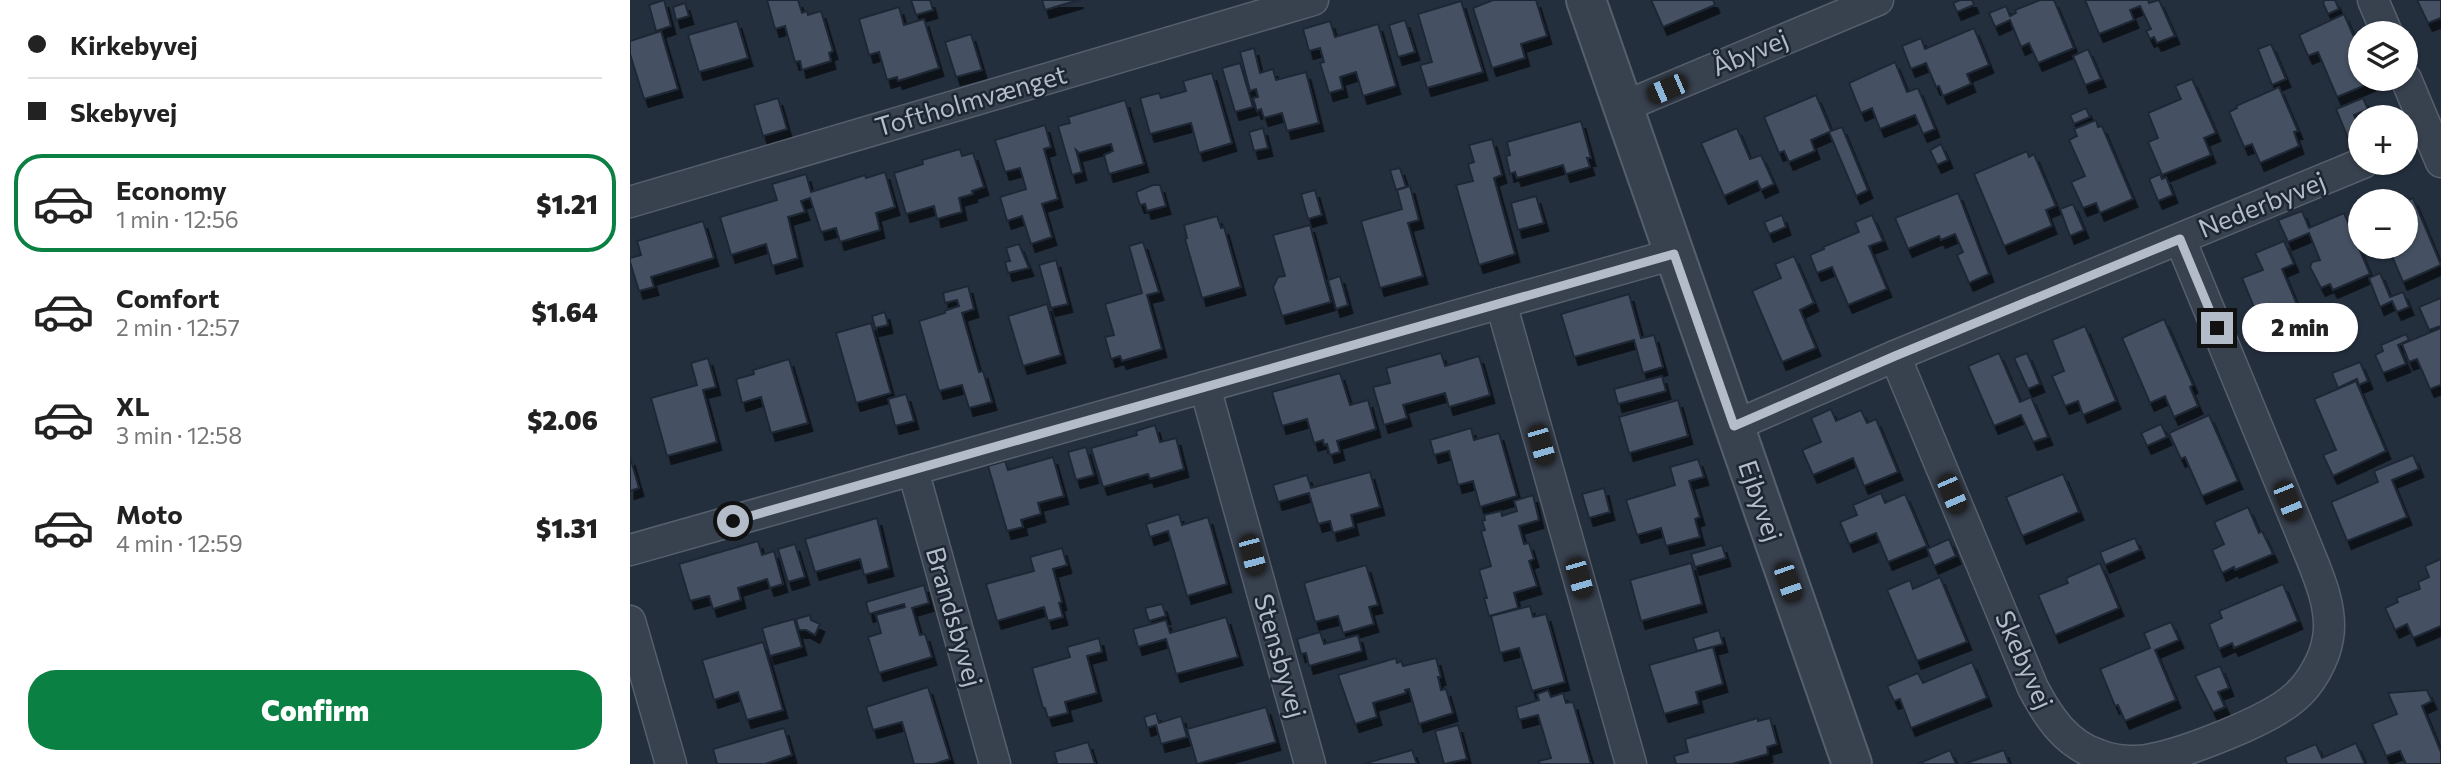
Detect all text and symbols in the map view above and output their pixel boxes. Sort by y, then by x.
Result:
map controls [2348,21,2418,259]
button: layers [2348,21,2418,91]
street label: Åbyvej [1707,22,1792,81]
text: Kirkebyvej [70,29,198,60]
street label: Toftholmvænget [871,57,1070,142]
car [1644,71,1691,107]
text: Skebyvej [70,96,177,127]
button: + [2348,105,2418,175]
street label: Nederbyvej [2193,164,2329,243]
icon: car [32,172,95,235]
text: Economy [116,174,227,205]
text: $1.21 [536,188,598,219]
button: − [2348,189,2418,259]
text: 1 min · 12:56 [116,205,239,233]
icon: car [32,280,95,343]
text: Comfort [116,282,219,313]
text: $1.64 [531,296,598,327]
callout: 2 min [2242,304,2357,352]
route end [2201,312,2233,344]
text: 2 min · 12:57 [116,313,240,341]
text: 2 min [2271,313,2329,341]
icon: car [32,388,95,451]
text: XL [116,390,150,421]
text: $2.06 [527,404,598,435]
text: 3 min · 12:58 [116,421,242,449]
car [1526,422,1557,468]
street label: Ejbyvej [1733,456,1790,545]
car [1935,471,1970,517]
car [2271,478,2306,524]
icon: car [32,496,95,559]
text: Moto [116,498,183,529]
route start [717,505,749,537]
text: $1.31 [536,512,598,543]
text: 4 min · 12:59 [116,529,243,557]
car [1237,532,1268,578]
street label: Brandsbyvej [921,543,990,690]
car [1564,555,1595,601]
car [1772,559,1805,605]
street label: Stensbyvej [1249,590,1314,721]
street label: Skebyvej [1990,605,2061,713]
button: Confirm [28,670,602,750]

